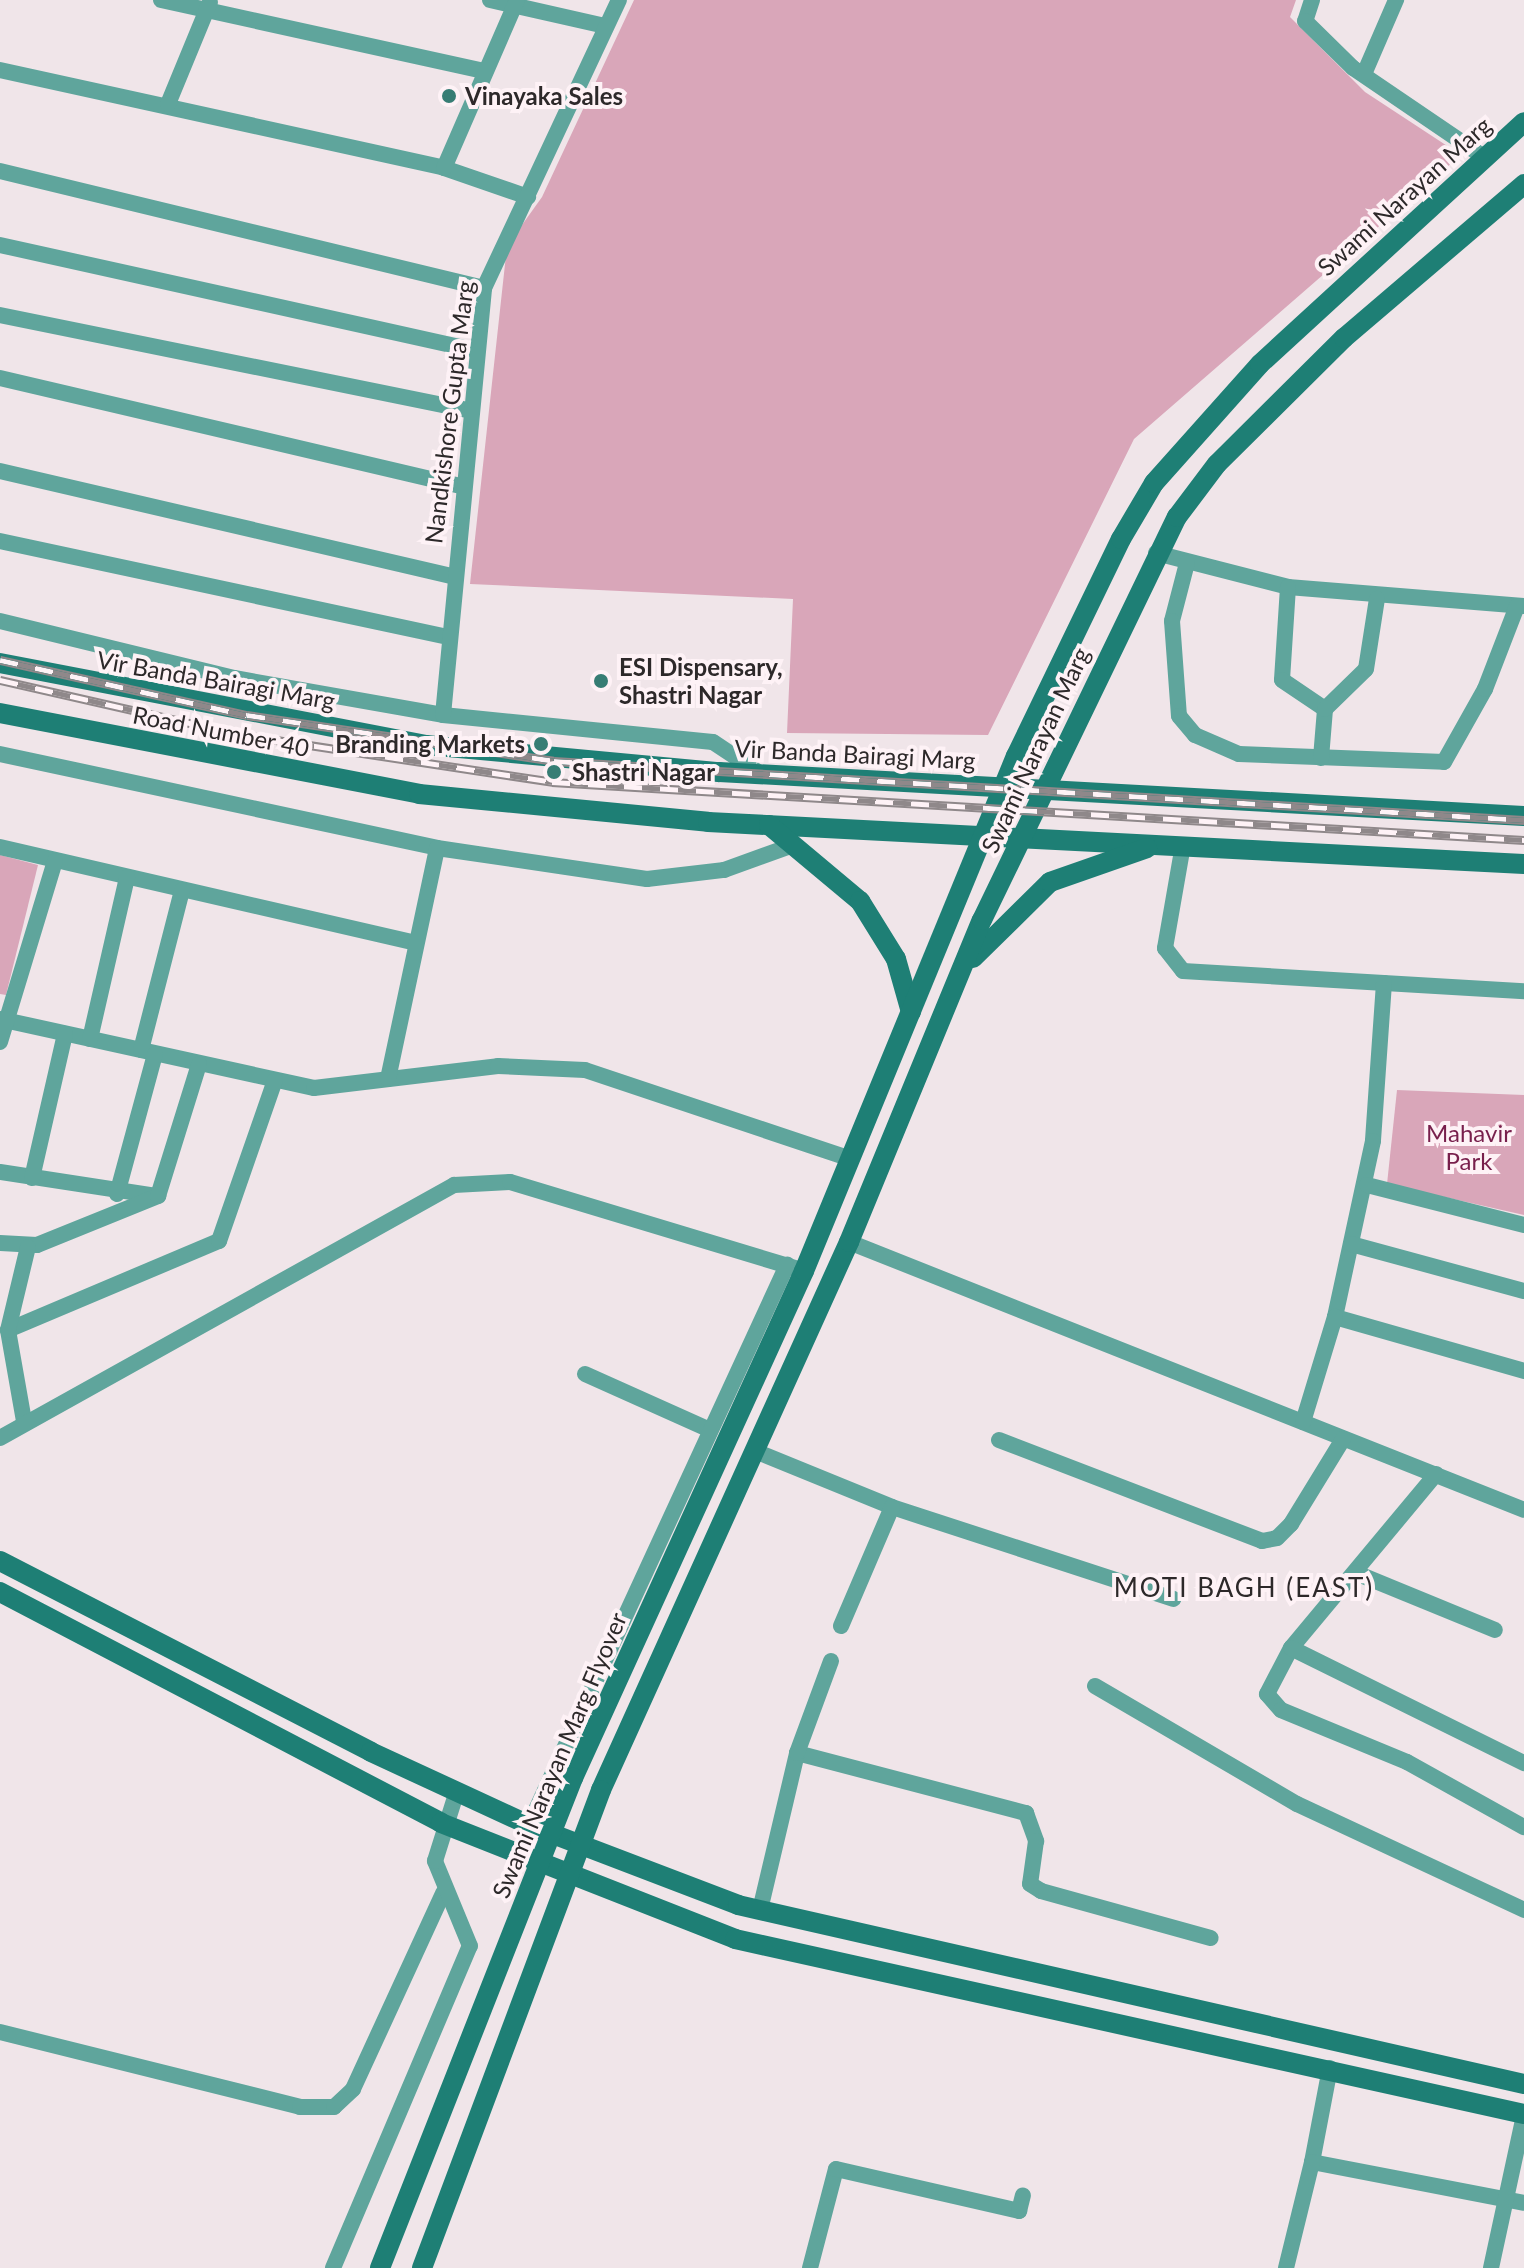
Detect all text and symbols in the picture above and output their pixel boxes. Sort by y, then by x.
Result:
place label: Vinayaka Sales [465,82,623,110]
marker: Vinayaka Sales [440,87,458,105]
street label: Swami Narayan Marg [1311,111,1497,281]
street label: Nandkishore Gupta Marg [419,279,479,545]
street label: Swami Narayan Marg [975,643,1095,857]
street label: Vir Banda Bairagi Marg [94,645,338,715]
place label: ESI Dispensary, Shastri Nagar [619,653,783,709]
marker: ESI Dispensary, Shastri Nagar [590,670,612,692]
street label: Road Number 40 [130,700,312,762]
place label: Branding Markets [335,730,525,758]
street label: Vir Banda Bairagi Marg [734,733,976,775]
marker: Branding Markets [532,735,550,753]
place label: Shastri Nagar [572,758,715,786]
marker: Shastri Nagar [543,761,565,783]
park label: Mahavir Park [1426,1119,1512,1175]
district label: MOTI BAGH (EAST) [1114,1572,1374,1604]
street label: Swami Narayan Marg Flyover [486,1608,632,1902]

